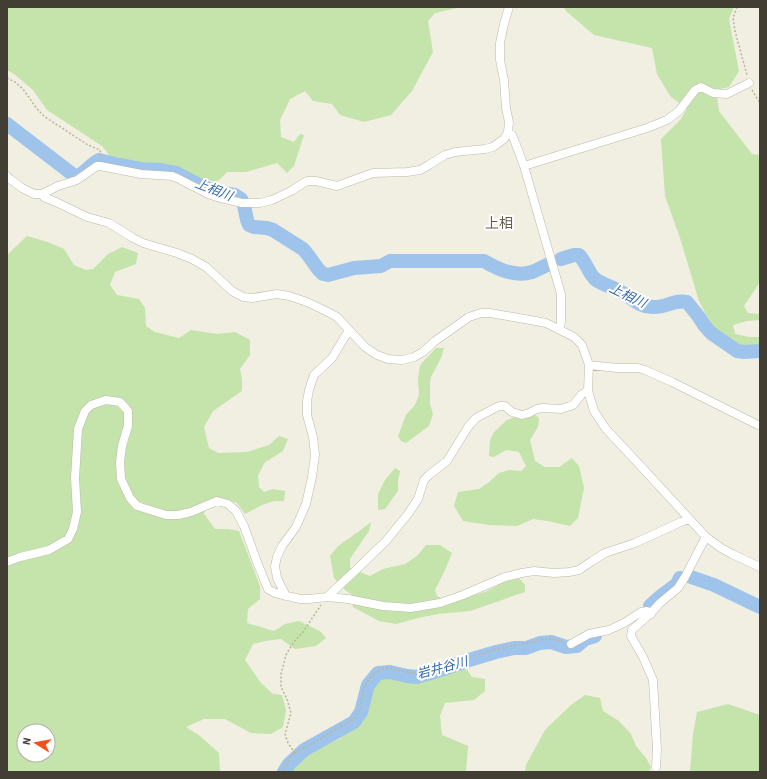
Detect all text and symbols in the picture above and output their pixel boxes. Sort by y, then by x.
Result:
water label: 上相川 [192,175,237,206]
district label: 上相 [485,214,513,234]
water label: 上相川 [606,279,651,313]
water label: 岩井谷川 [415,652,472,683]
north arrow [16,723,56,763]
text: N [19,736,35,746]

